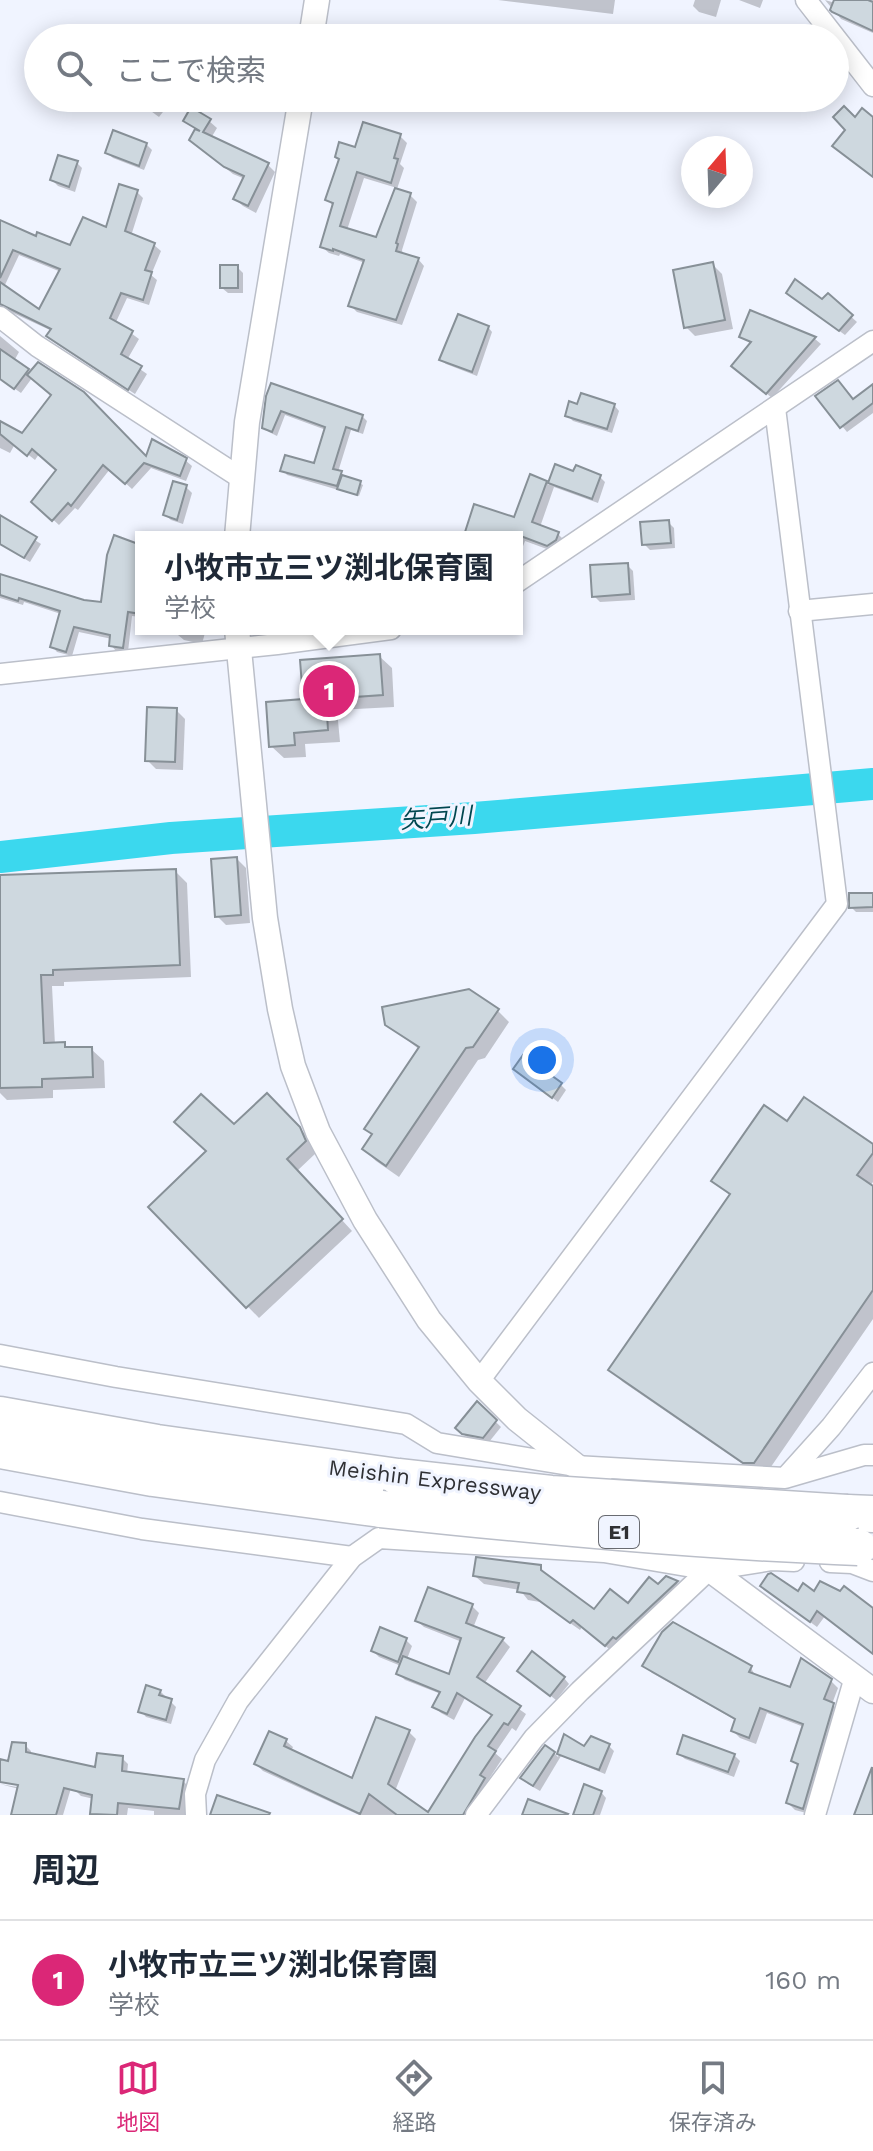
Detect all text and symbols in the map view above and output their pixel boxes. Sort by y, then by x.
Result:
search box [24,24,849,112]
icon: search [52,46,96,90]
text: ここで検索 [116,53,266,88]
north arrow [681,136,753,208]
popup [135,531,523,635]
text: 小牧市立三ツ渕北保育園 [164,550,494,585]
text: 学校 [164,593,216,623]
pin: 1 [303,661,355,721]
water label: 矢戸川 [399,801,476,834]
your location [522,1040,562,1080]
street label: Meishin Expressway [327,1455,543,1506]
road number: E1 [599,1516,639,1548]
text: 周辺 [32,1850,100,1890]
text: 小牧市立三ツ渕北保育園 [108,1947,438,1982]
text: 1 [52,1965,64,1995]
text: 160 m [765,1965,841,1995]
text: 学校 [108,1990,160,2020]
tab: 地図 [116,2056,160,2136]
tab: 経路 [392,2056,437,2136]
tab: 保存済み [669,2056,757,2136]

